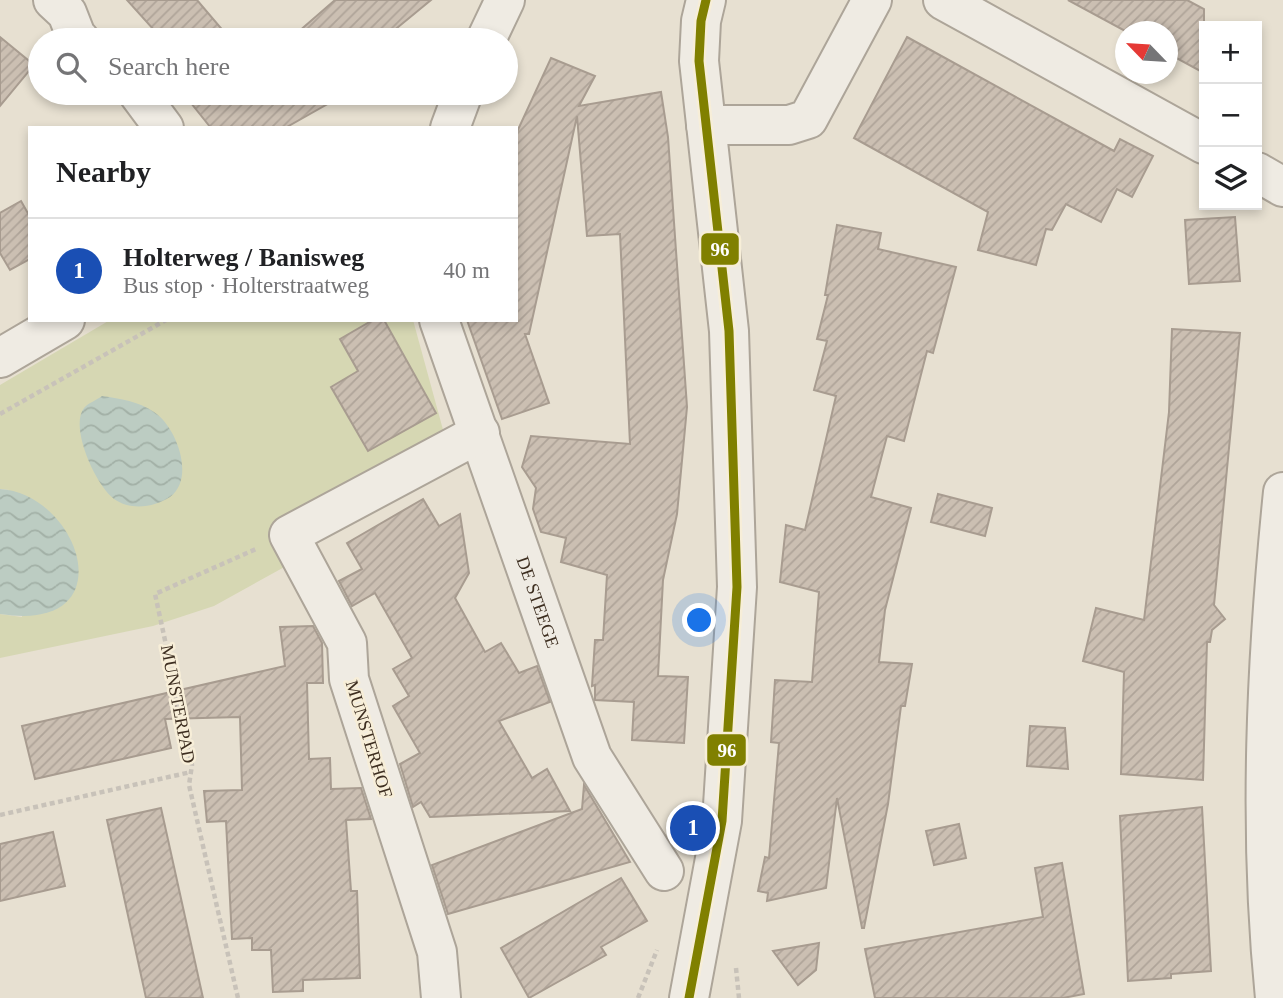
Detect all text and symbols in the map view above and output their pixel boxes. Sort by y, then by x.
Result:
north arrow [1115,21,1178,84]
map controls [1199,21,1262,210]
button: + [1199,21,1262,84]
search box [28,28,518,105]
icon: search [52,48,90,86]
text: Search here [108,52,230,81]
button: − [1199,84,1262,147]
button: layers [1199,147,1262,210]
text: Nearby [56,155,151,188]
line badge: 96 [700,232,740,266]
text: 96 [711,239,730,260]
text: Holterweg / Banisweg [123,243,364,272]
text: 1 [73,258,85,283]
text: 40 m [443,258,490,283]
text: Bus stop · Holterstraatweg [123,273,369,298]
street label: DE STEEGE [513,554,563,651]
your location [682,603,716,637]
street label: MUNSTERPAD [157,643,199,765]
street label: MUNSTERHOF [342,678,396,800]
line badge: 96 [706,733,747,767]
text: 96 [718,740,737,761]
pin: 1 [670,802,716,854]

